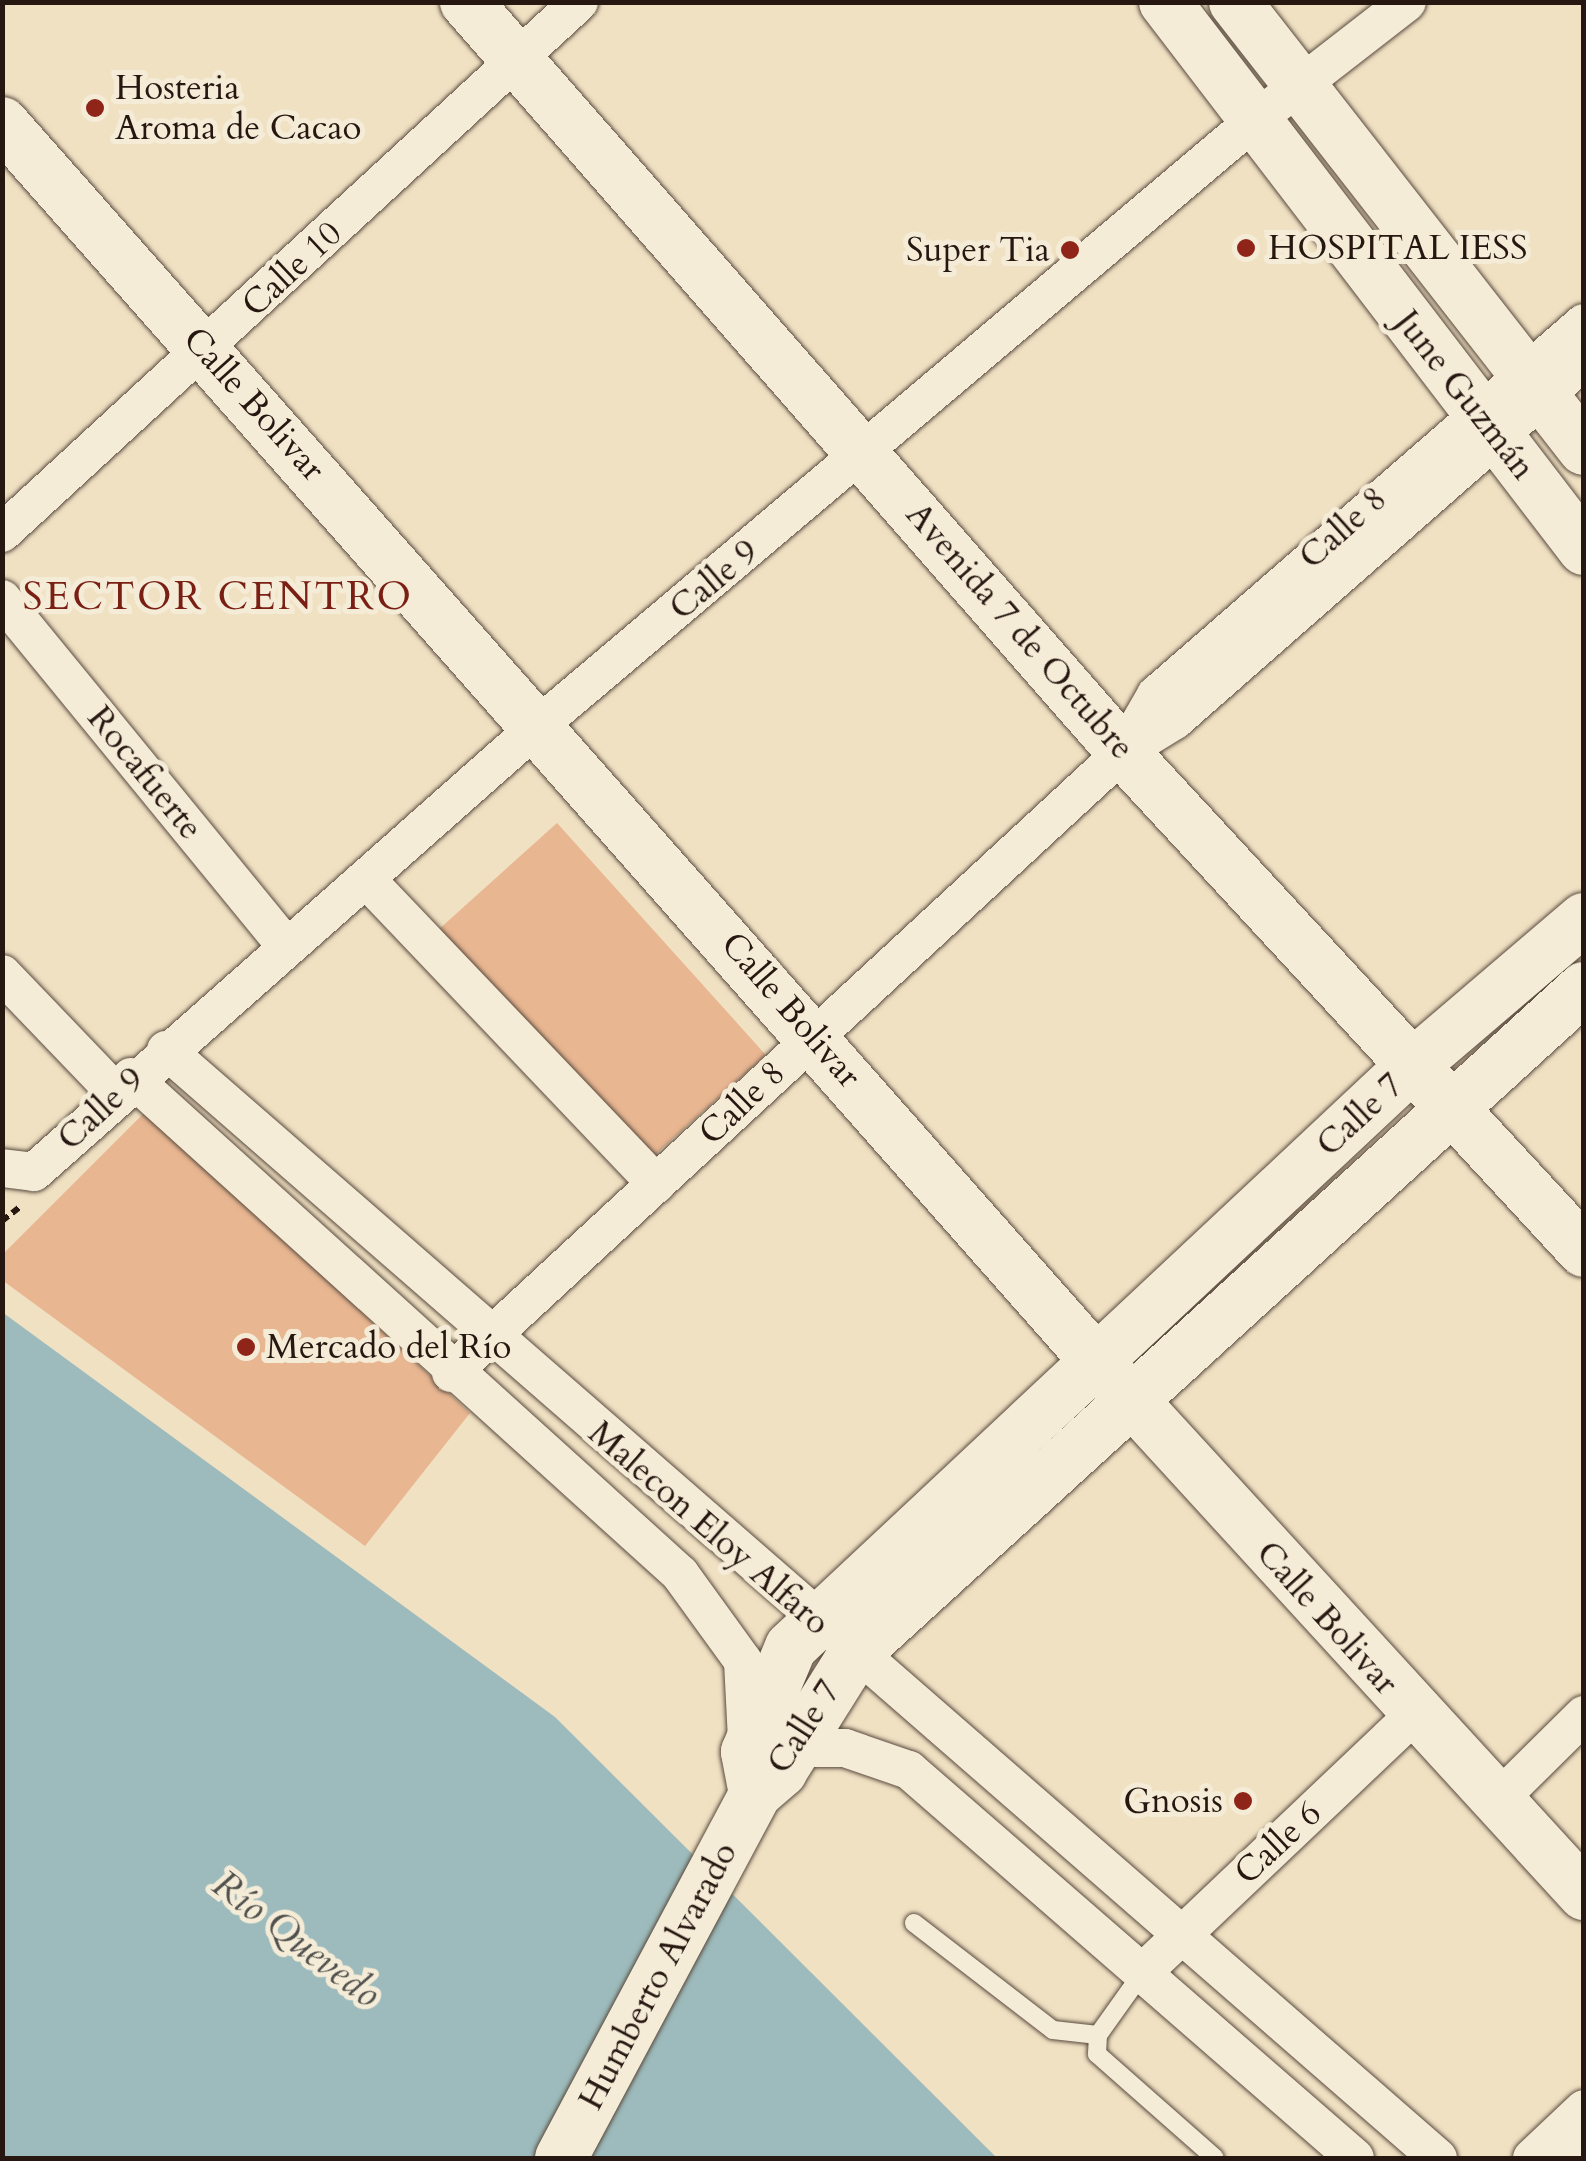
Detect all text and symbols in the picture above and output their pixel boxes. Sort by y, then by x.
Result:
place label: Hosteria Aroma de Cacao [115,67,362,149]
marker: Hosteria Aroma de Cacao [84,97,106,119]
street label: Calle 10 [233,212,351,326]
place label: HOSPITAL IESS [1268,227,1527,269]
place label: Super Tia [906,229,1050,271]
marker: HOSPITAL IESS [1233,235,1259,261]
marker: Super Tia [1059,239,1081,261]
street label: June Guzmán [1386,302,1544,488]
street label: Calle Bolivar [174,319,334,489]
street label: Calle 8 [1291,478,1395,578]
street label: Avenida 7 de Octubre [897,494,1143,768]
street label: Calle 9 [661,531,767,629]
district label: SECTOR CENTRO [22,573,414,621]
street label: Rocafuerte [78,698,212,848]
street label: Calle Bolivar [712,924,870,1096]
street label: Calle 8 [690,1052,794,1154]
street label: Calle 9 [49,1059,153,1159]
street label: Calle 7 [1308,1065,1412,1165]
place label: Mercado del Río [266,1326,511,1368]
marker: Mercado del Río [235,1336,257,1358]
street label: Malecon Eloy Alfaro [580,1412,838,1644]
street label: Calle Bolivar [1247,1533,1407,1703]
street label: Calle 7 [758,1672,850,1782]
place label: Gnosis [1123,1780,1223,1822]
marker: Gnosis [1232,1790,1254,1812]
street label: Calle 6 [1226,1793,1330,1893]
street label: Humberto Alvarado [570,1835,746,2117]
water label: Río Quevedo [203,1862,389,2018]

